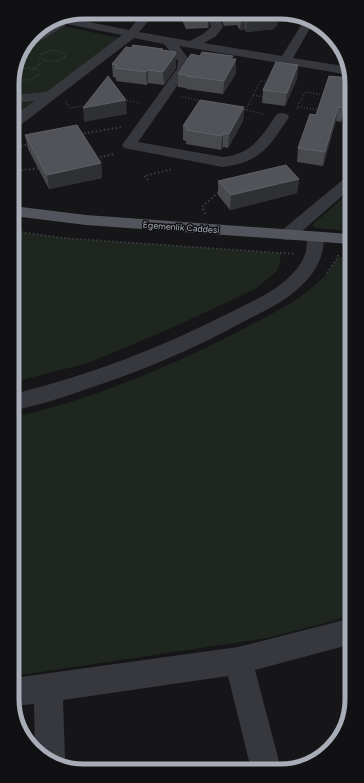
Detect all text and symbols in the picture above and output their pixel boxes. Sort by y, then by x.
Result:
street label: Egemenlik Caddesi [142,219,220,235]

